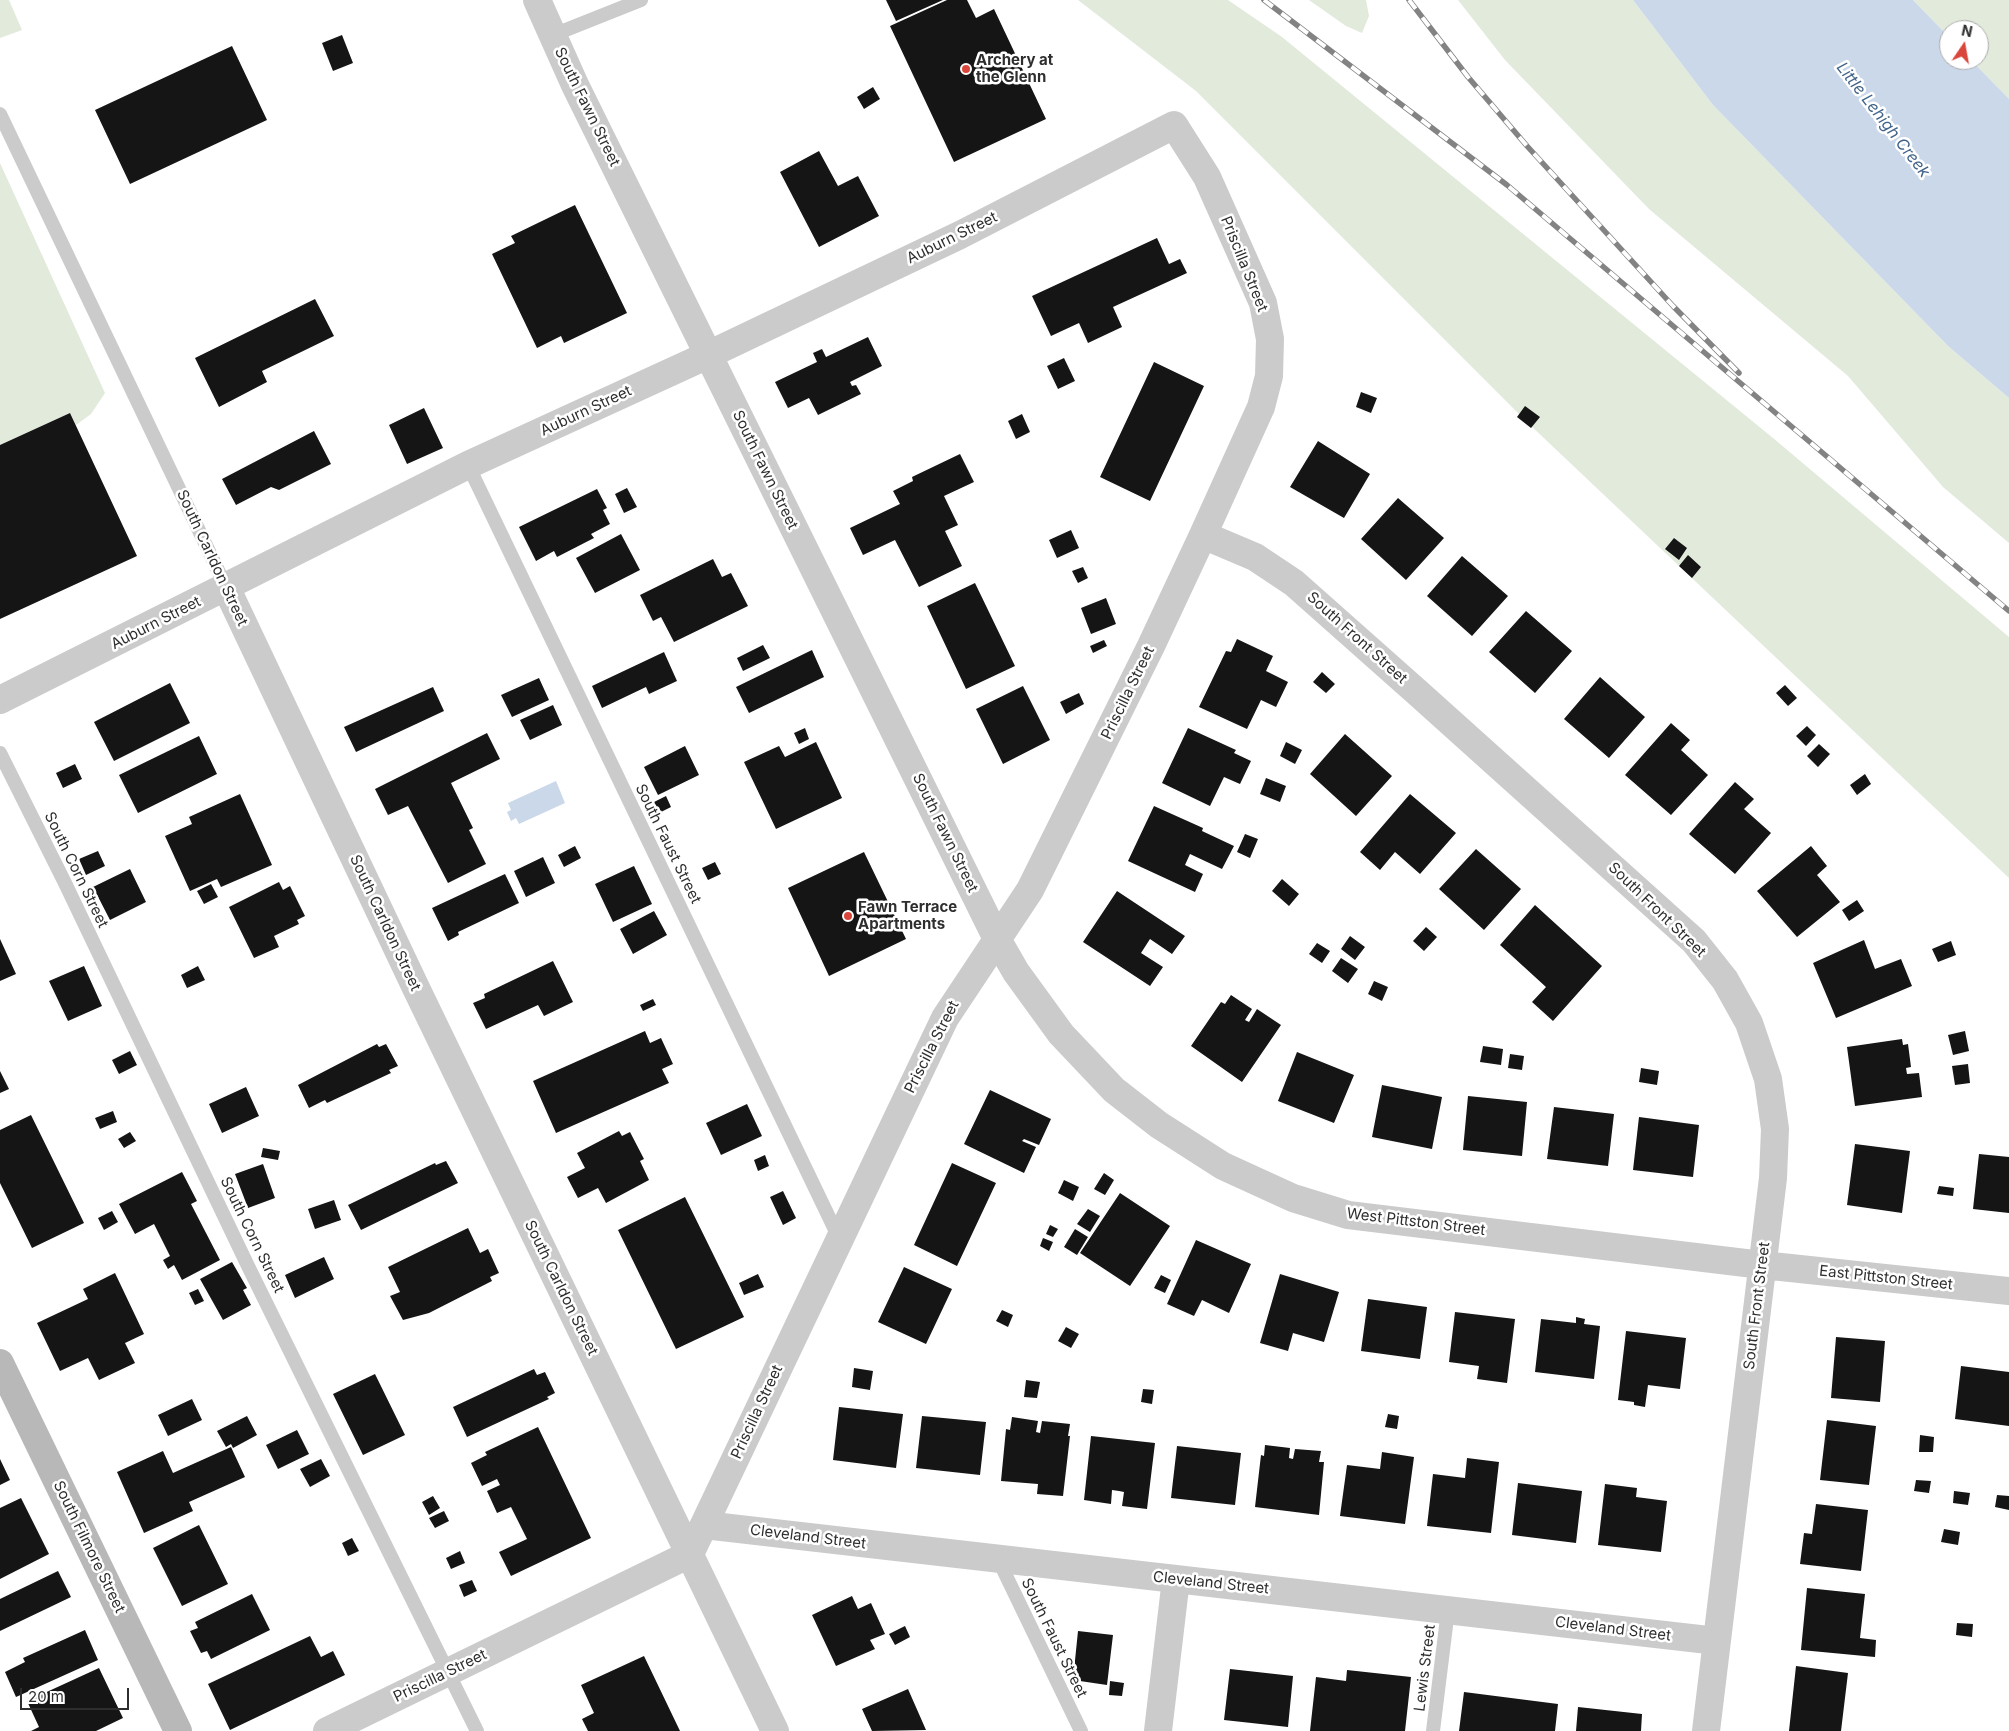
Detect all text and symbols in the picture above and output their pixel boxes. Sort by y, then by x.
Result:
north arrow [1939,20,1989,70]
text: N [1960,21,1974,40]
street label: South Fawn Street [550,45,624,169]
place label: Archery at the Glenn [976,51,1053,86]
water label: Little Lehigh Creek [1832,59,1934,181]
marker: Archery at the Glenn [960,63,972,75]
street label: Auburn Street [904,208,1000,268]
street label: Priscilla Street [1217,214,1271,314]
street label: Auburn Street [538,382,634,440]
street label: South Fawn Street [728,408,802,532]
street label: South Carldon Street [173,487,251,629]
street label: South Front Street [1303,588,1411,688]
street label: Auburn Street [108,593,204,653]
street label: Priscilla Street [1098,643,1158,743]
street label: South Fawn Street [908,771,982,895]
street label: South Faust Street [631,781,705,907]
street label: South Corn Street [40,809,112,931]
street label: South Carldon Street [346,852,424,994]
street label: South Front Street [1604,859,1710,961]
place label: Fawn Terrace Apartments [858,898,957,933]
marker: Fawn Terrace Apartments [842,910,854,922]
street label: Priscilla Street [901,998,963,1096]
street label: South Corn Street [216,1174,288,1296]
street label: West Pittston Street [1346,1205,1486,1239]
street label: South Carldon Street [520,1218,602,1358]
street label: South Front Street [1740,1241,1774,1371]
street label: East Pittston Street [1818,1262,1954,1294]
street label: Priscilla Street [727,1362,787,1462]
street label: South Filmore Street [49,1478,129,1616]
street label: Cleveland Street [749,1521,867,1553]
street label: Cleveland Street [1152,1568,1270,1598]
street label: South Faust Street [1017,1575,1091,1701]
street label: Cleveland Street [1554,1613,1672,1645]
street label: Lewis Street [1411,1624,1439,1712]
street label: Priscilla Street [390,1646,490,1706]
scale bar [22,1678,131,1710]
text: 20 m [28,1687,64,1706]

